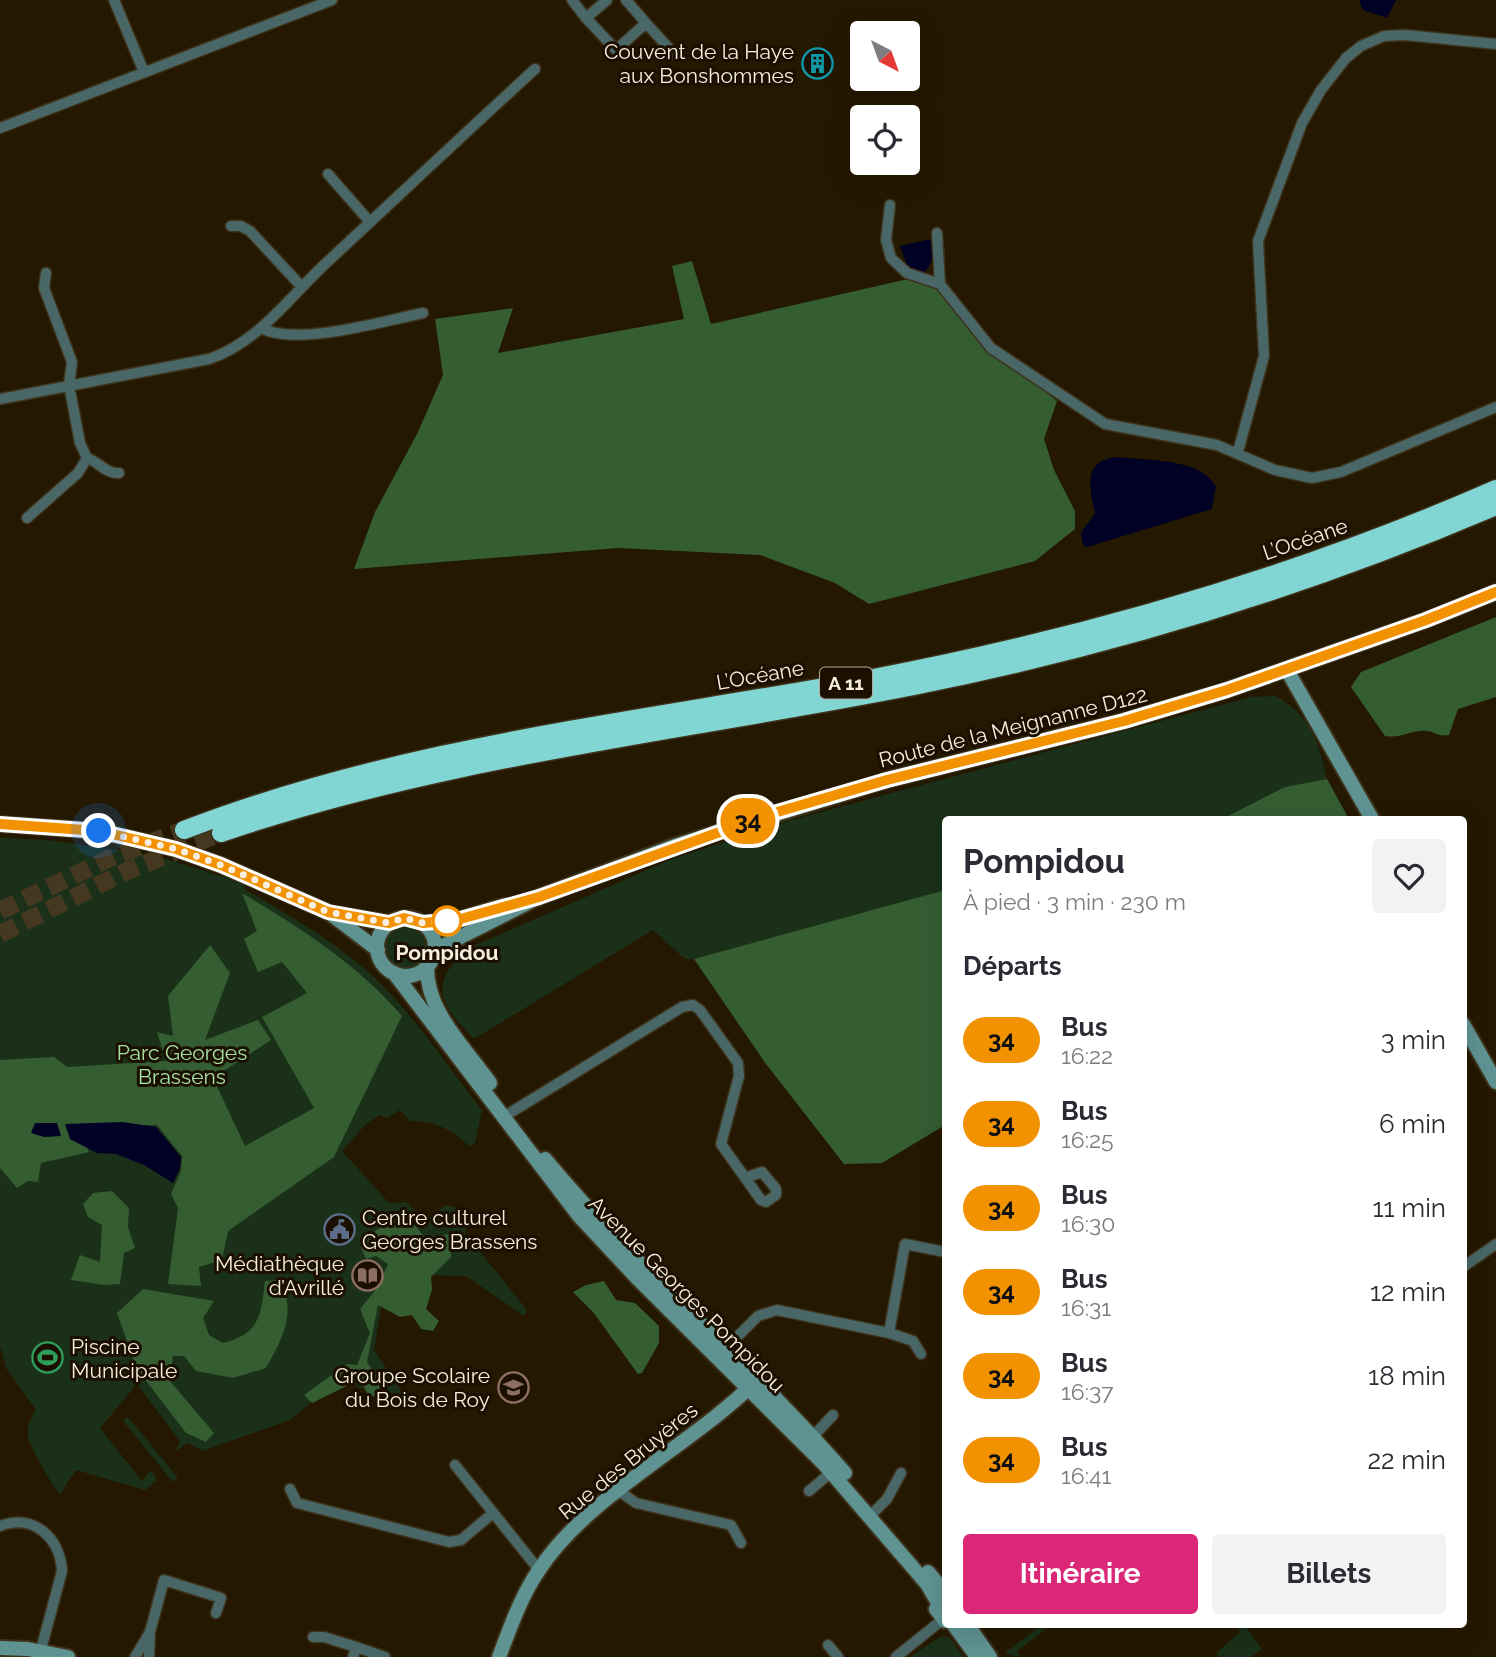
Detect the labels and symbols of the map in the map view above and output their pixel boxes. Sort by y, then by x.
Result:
north arrow [850,21,920,91]
place label: Couvent de la Haye aux Bonshommes [604,39,794,88]
building icon: Couvent de la Haye aux Bonshommes [800,46,834,80]
street label: L’Océane [1259,513,1351,565]
street label: L’Océane [714,655,806,695]
road number: A 11 [820,668,872,698]
street label: Route de la Meignanne D122 [876,681,1150,773]
line badge: 34 [716,798,780,844]
your location [81,813,116,848]
marker: Pompidou [432,906,462,936]
place label: Pompidou [395,940,499,965]
park label: Parc Georges Brassens [117,1040,247,1089]
street label: Avenue Georges Pompidou [584,1191,790,1397]
place label: Centre culturel Georges Brassens [362,1205,538,1254]
public building icon: Centre culturel Georges Brassens [322,1212,356,1246]
place label: Médiathèque d’Avrillé [215,1251,344,1300]
library icon: Médiathèque d’Avrillé [350,1258,384,1292]
place label: Piscine Municipale [71,1334,177,1383]
sports icon: Piscine Municipale [31,1341,65,1375]
place label: Groupe Scolaire du Bois de Roy [335,1363,490,1412]
school or university icon: Groupe Scolaire du Bois de Roy [496,1370,530,1404]
street label: Rue des Bruyères [554,1397,702,1525]

